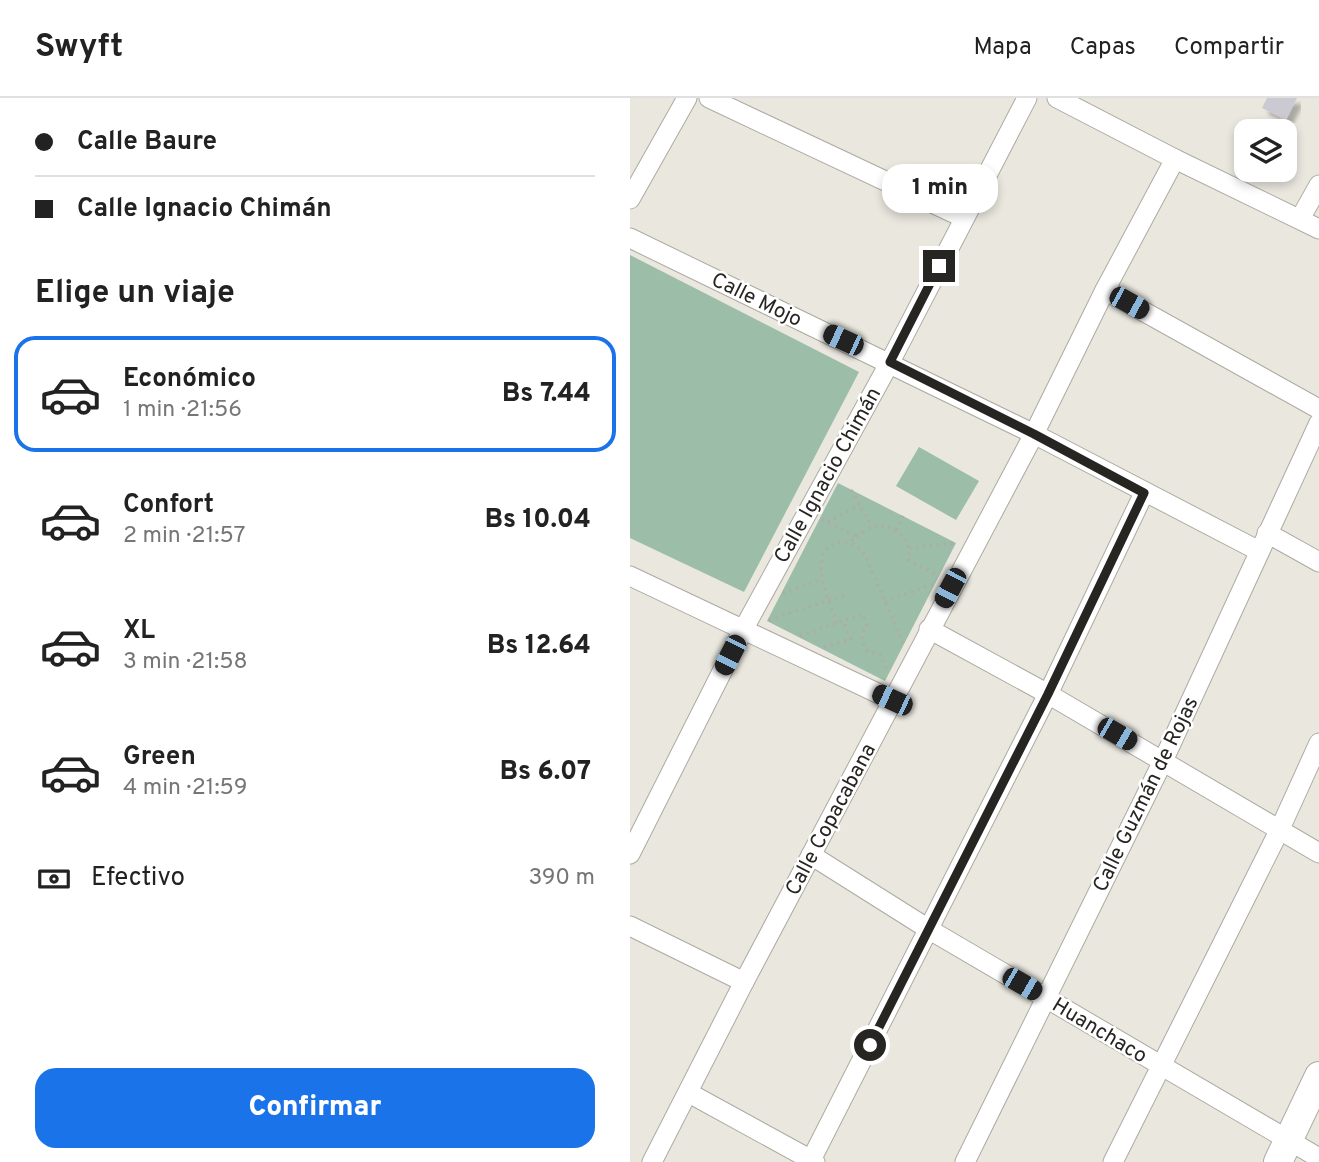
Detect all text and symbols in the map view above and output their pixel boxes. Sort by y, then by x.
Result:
text: Swyft [35,27,123,69]
text: Mapa [974,33,1032,63]
text: Capas [1070,33,1136,63]
text: Compartir [1174,33,1284,63]
map controls [1234,119,1297,182]
button: layers [1234,119,1297,182]
text: Calle Baure [77,126,217,159]
callout: 1 min [881,164,997,214]
text: 1 min [912,174,968,203]
text: Calle Ignacio Chimán [77,193,332,226]
route end [923,250,955,282]
street label: Calle Mojo [707,267,806,334]
text: Elige un viaje [35,274,235,314]
car [1106,284,1153,322]
car [820,322,867,358]
icon: car [39,363,102,426]
text: Económico [123,363,256,396]
text: Bs 7.44 [502,378,591,411]
street label: Calle Ignacio Chimán [769,383,888,568]
text: 1 min · 21:56 [123,396,242,425]
icon: car [39,489,102,552]
text: Confort [123,489,214,522]
text: Bs 10.04 [485,504,591,537]
text: 2 min · 21:57 [123,522,245,551]
car [931,565,970,611]
icon: car [39,615,102,678]
text: XL [123,615,155,648]
text: Bs 12.64 [487,630,591,663]
car [712,632,749,678]
text: 3 min · 21:58 [123,648,248,677]
car [869,682,916,718]
street label: Calle Guzmán de Rojas [1087,693,1205,897]
car [1094,714,1141,754]
street label: Calle Copacabana [780,739,883,900]
icon: car [39,741,102,804]
text: Green [123,741,196,774]
text: Bs 6.07 [500,756,591,789]
text: 4 min · 21:59 [123,774,247,803]
icon: cash [35,860,73,898]
text: Efectivo [91,862,185,895]
text: 390 m [528,864,595,893]
car [999,964,1046,1004]
street label: Huanchaco [1047,992,1152,1070]
route start [854,1029,886,1061]
button: Confirmar [35,1068,595,1148]

